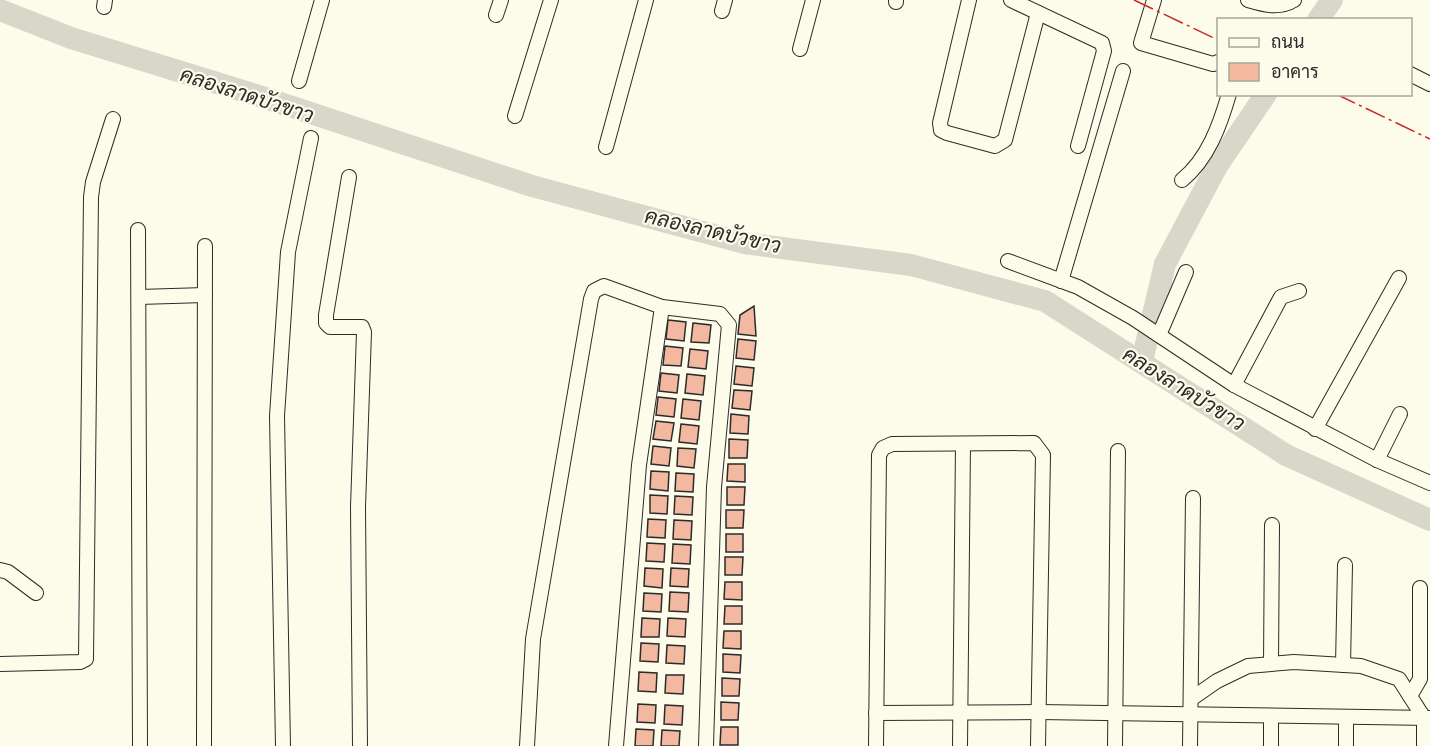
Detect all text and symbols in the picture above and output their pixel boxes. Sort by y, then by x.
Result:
legend [1217,18,1412,96]
text: ถนน [1271,30,1304,54]
water label: คลองลาดบัวขาว [176,60,318,130]
text: อาคาร [1271,60,1319,84]
water label: คลองลาดบัวขาว [642,202,784,260]
water label: คลองลาดบัวขาว [1118,340,1250,438]

